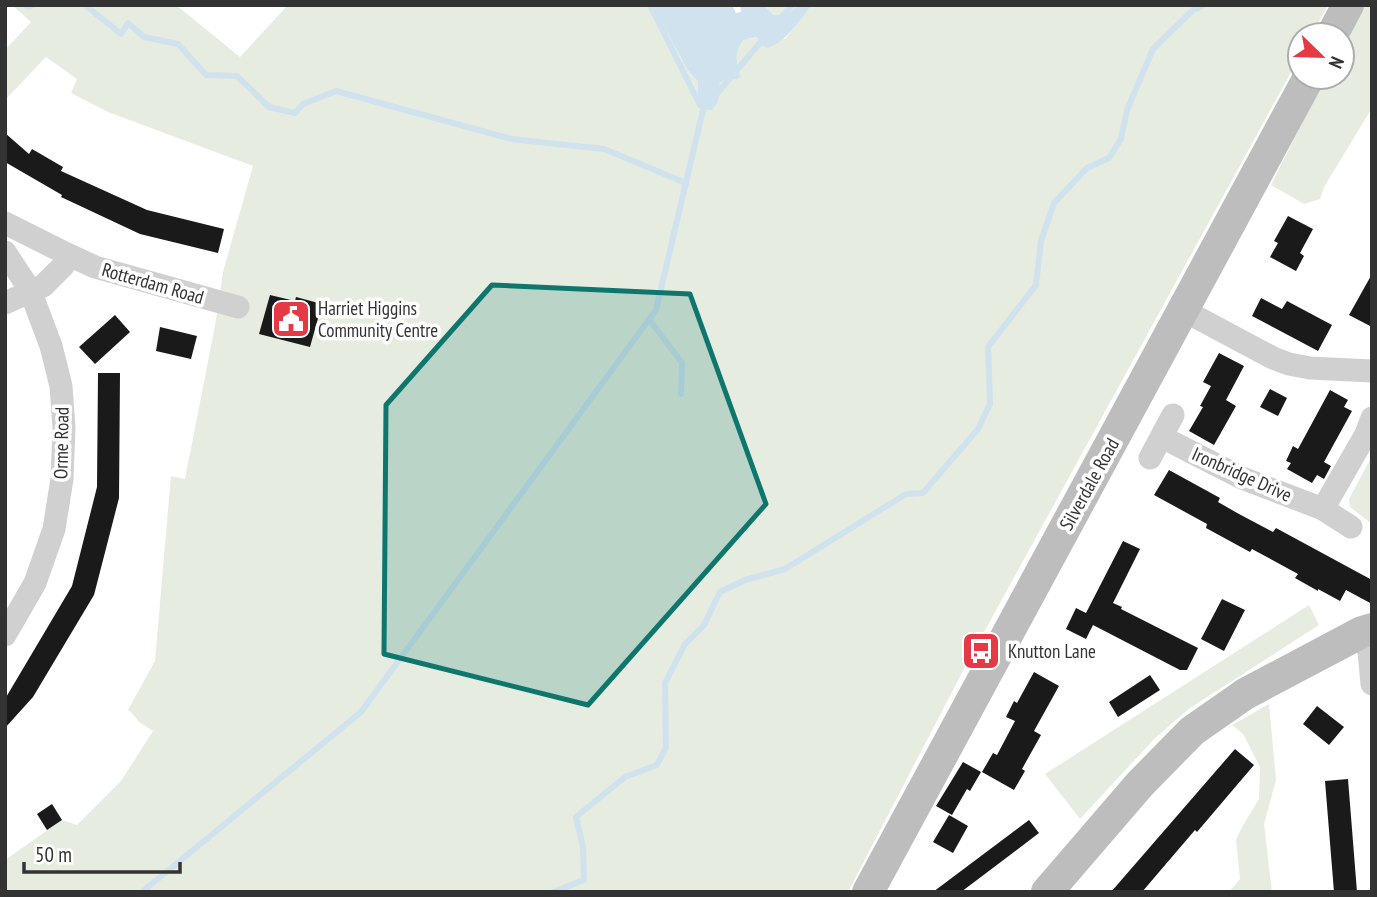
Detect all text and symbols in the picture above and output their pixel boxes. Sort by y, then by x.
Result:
north arrow [1286,21,1356,91]
text: N [1324,53,1350,72]
street label: Rotterdam Road [99,257,207,309]
place label: Harriet Higgins Community Centre [318,296,438,342]
public building icon: Harriet Higgins Community Centre [270,298,312,340]
street label: Orme Road [48,407,74,479]
street label: Silverdale Road [1054,434,1124,534]
street label: Ironbridge Drive [1188,441,1296,507]
bus stop icon: Knutton Lane [960,630,1002,672]
place label: Knutton Lane [1008,639,1096,663]
scale bar [24,830,180,874]
text: 50 m [35,841,72,868]

